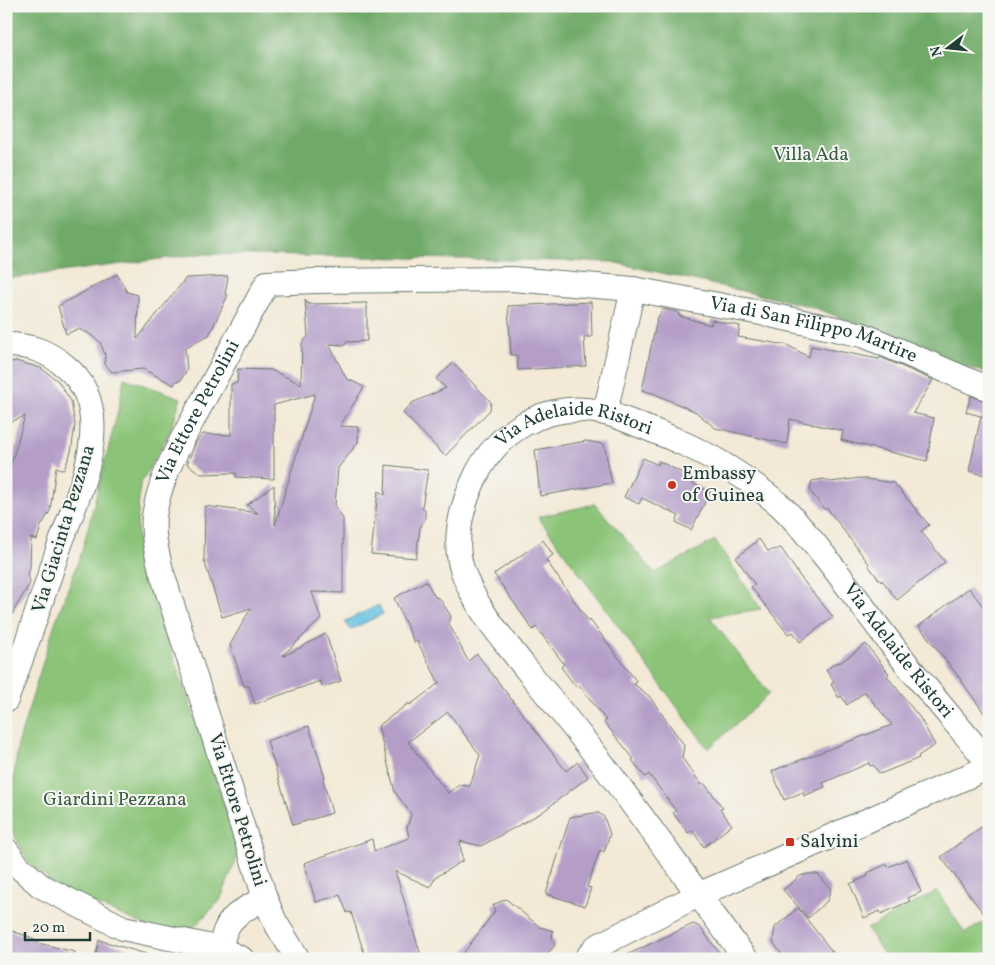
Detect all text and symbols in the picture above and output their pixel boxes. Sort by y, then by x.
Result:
north arrow [922,22,972,72]
text: N [926,44,947,59]
park label: Villa Ada [773,142,849,168]
street label: Via di San Filippo Martire [708,291,921,370]
street label: Via Ettore Petrolini [150,335,247,488]
street label: Via Adelaide Ristori [490,397,656,453]
street label: Via Giacinta Pezzana [26,442,102,616]
place label: Embassy of Guinea [682,461,764,509]
marker: Embassy of Guinea [666,479,678,491]
street label: Via Adelaide Ristori [837,578,959,724]
street label: Via Ettore Petrolini [201,730,273,890]
park label: Giardini Pezzana [43,787,187,813]
place label: Salvini [800,829,859,855]
marker: Salvini [784,836,796,848]
scale bar [25,910,90,942]
text: 20 m [32,918,65,939]

